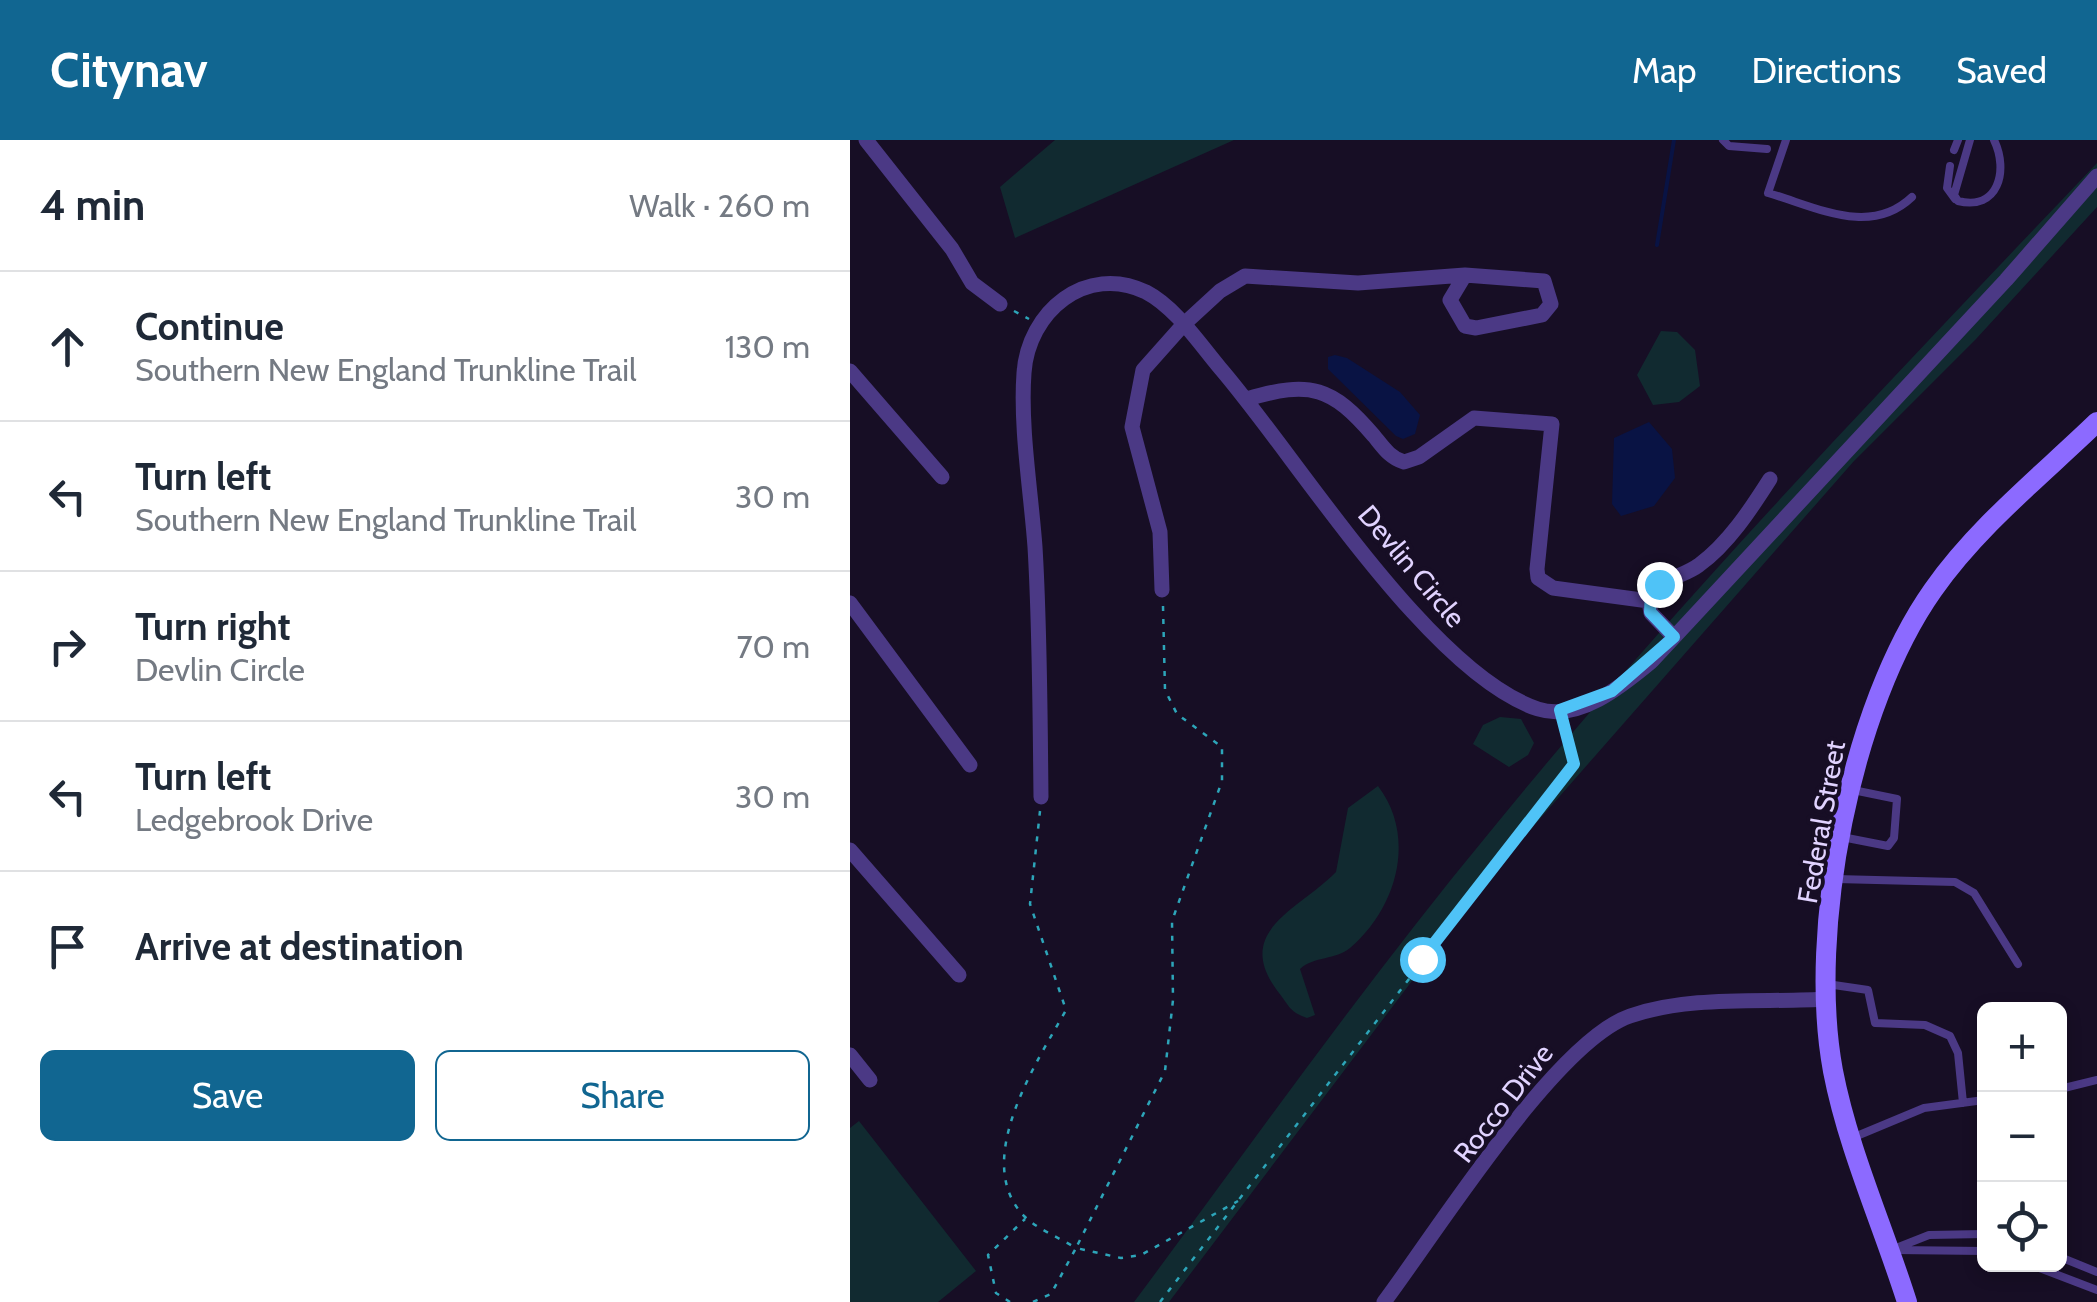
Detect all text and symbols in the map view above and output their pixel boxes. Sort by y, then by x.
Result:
text: Citynav [50,41,207,99]
text: Map [1632,49,1697,92]
text: Directions [1752,49,1901,92]
text: Saved [1956,49,2047,92]
text: 4 min [40,179,145,231]
text: Walk · 260 m [629,186,810,225]
text: Continue [135,303,284,350]
icon: ahead [40,319,95,374]
text: 130 m [725,327,810,366]
text: Southern New England Trunkline Trail [135,350,637,389]
text: Turn left [135,453,271,500]
icon: left [40,469,95,524]
text: 30 m [735,477,810,516]
street label: Devlin Circle [1351,498,1473,634]
text: Southern New England Trunkline Trail [135,500,637,539]
route end [1637,562,1683,608]
text: Turn right [135,603,291,650]
icon: right [40,619,95,674]
text: 70 m [737,627,810,666]
text: Devlin Circle [135,650,305,689]
street label: Federal Street [1790,738,1852,906]
text: Turn left [135,753,271,800]
icon: left [40,769,95,824]
text: 30 m [735,777,810,816]
text: Ledgebrook Drive [135,800,373,839]
icon: arrive [40,919,95,974]
text: Arrive at destination [135,923,464,970]
route start [1400,937,1446,983]
map controls [1977,1002,2067,1272]
button: + [1977,1002,2067,1092]
street label: Rocco Drive [1446,1037,1560,1169]
button: Save [40,1050,415,1141]
button: Share [435,1050,810,1141]
button: − [1977,1092,2067,1182]
button: locate [1977,1182,2067,1272]

